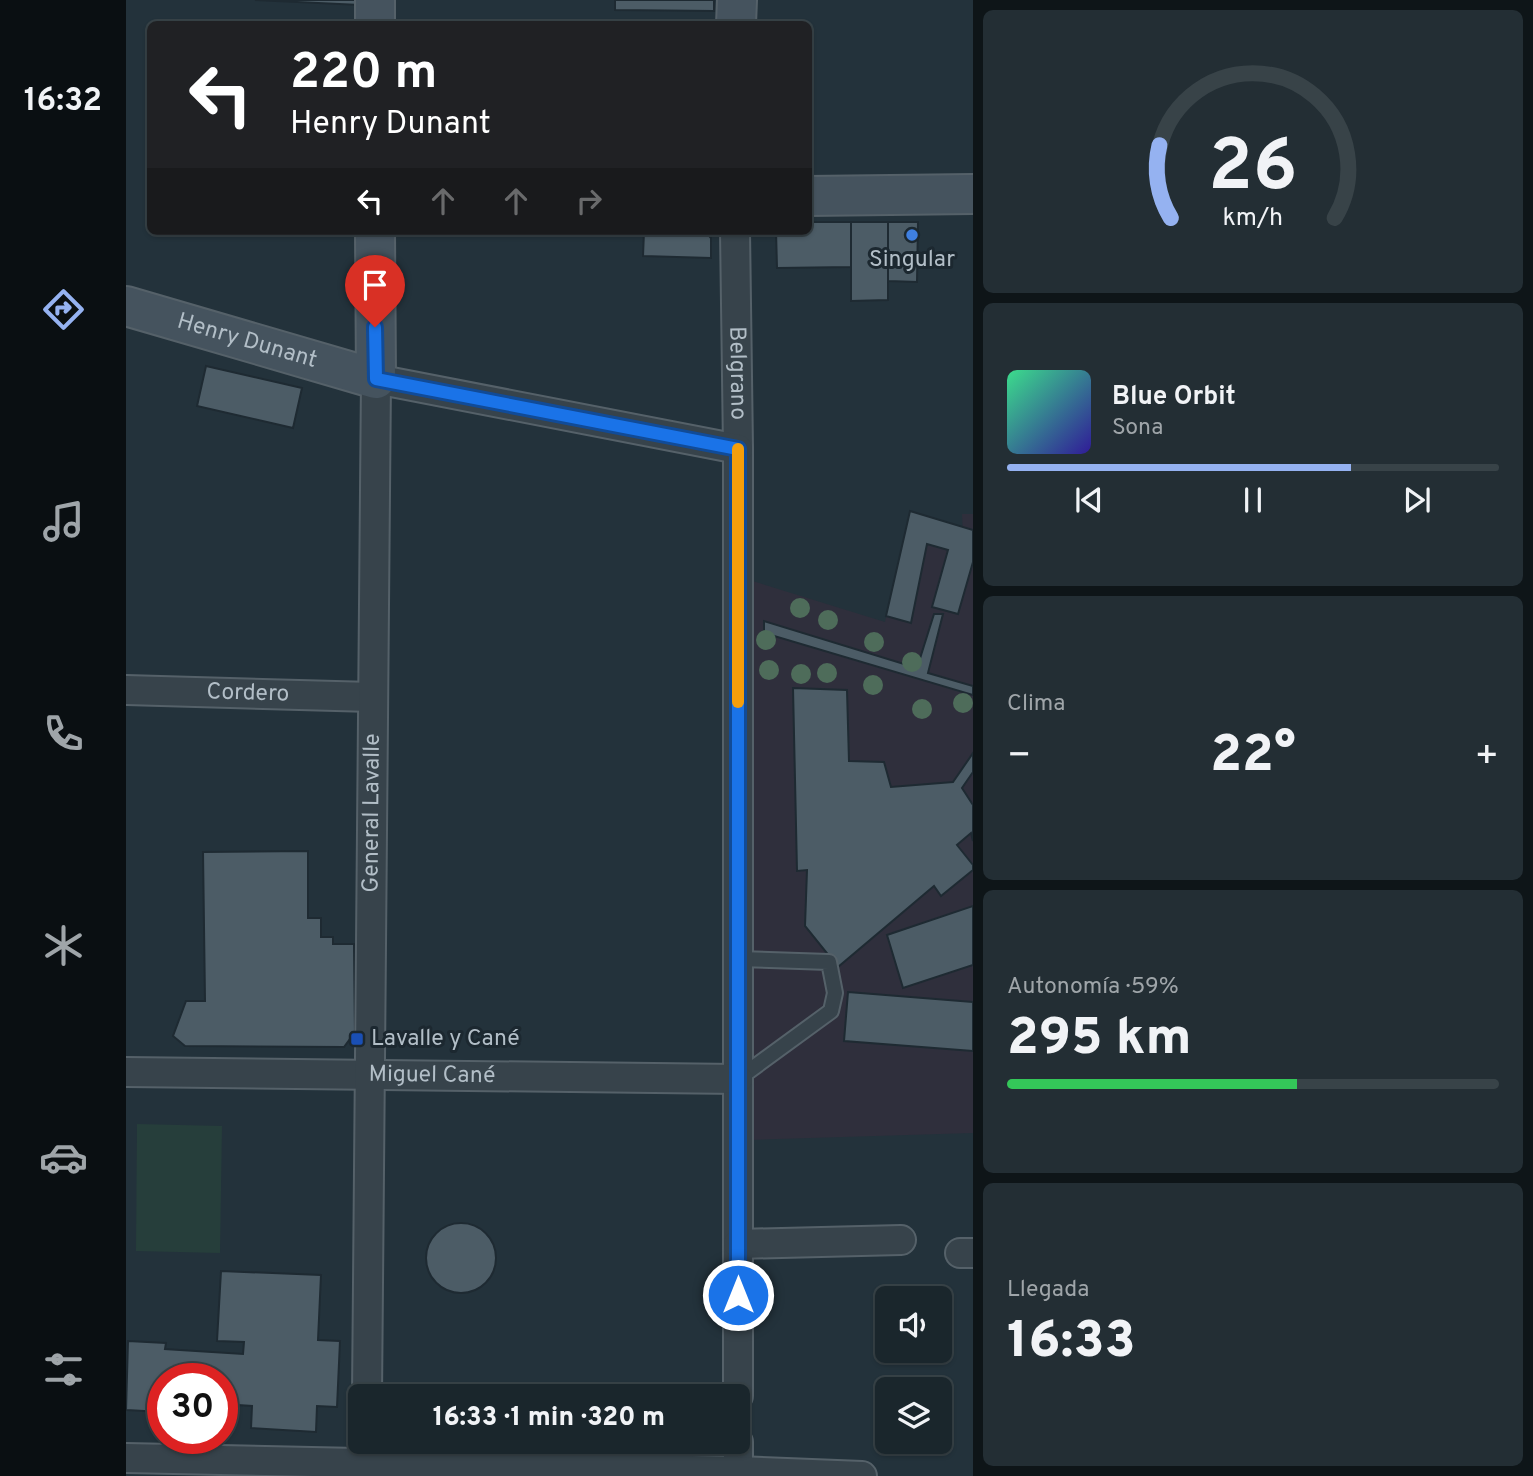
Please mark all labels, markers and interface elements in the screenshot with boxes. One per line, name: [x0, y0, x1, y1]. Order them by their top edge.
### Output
text: 220 m: [290, 44, 437, 106]
icon: left: [175, 49, 266, 140]
text: 16:32: [24, 82, 102, 122]
text: Henry Dunant: [290, 105, 491, 145]
text: 26: [1208, 124, 1298, 216]
icon: left: [351, 182, 389, 220]
icon: ahead: [424, 182, 462, 220]
icon: ahead: [497, 182, 535, 220]
icon: right: [570, 182, 608, 220]
text: km/h: [1223, 202, 1283, 234]
marker: Singular: [904, 227, 920, 243]
place label: Singular: [869, 246, 955, 275]
pin: [345, 255, 405, 327]
icon: arrive: [356, 266, 394, 304]
icon: directions: [39, 285, 88, 334]
street label: Henry Dunant: [174, 307, 320, 375]
street label: Belgrano: [722, 326, 752, 420]
text: Blue Orbit: [1112, 381, 1236, 414]
text: Sona: [1112, 414, 1163, 443]
icon: previous: [1070, 481, 1108, 519]
icon: pause: [1234, 481, 1272, 519]
icon: next: [1398, 481, 1436, 519]
icon: music: [39, 497, 88, 546]
street label: Cordero: [206, 678, 290, 709]
text: Clima: [1007, 690, 1065, 719]
icon: phone: [39, 709, 88, 758]
text: 22°: [1210, 724, 1296, 790]
street label: General Lavalle: [357, 733, 387, 893]
text: −: [1007, 733, 1032, 782]
text: +: [1474, 733, 1499, 782]
icon: climate: [39, 921, 88, 970]
text: Autonomía · 59%: [1007, 973, 1179, 1002]
text: 295 km: [1007, 1007, 1191, 1073]
place label: Lavalle y Cané: [371, 1025, 520, 1054]
marker: Lavalle y Cané: [349, 1031, 365, 1047]
street label: Miguel Cané: [368, 1060, 496, 1091]
icon: car: [39, 1133, 88, 1182]
position arrow: [701, 1258, 775, 1332]
text: Llegada: [1007, 1276, 1089, 1305]
map controls: [875, 1286, 952, 1454]
button: sound: [875, 1286, 952, 1363]
text: 16:33: [1007, 1310, 1136, 1376]
icon: filters: [39, 1345, 88, 1394]
speed limit sign: 30: [147, 1363, 238, 1454]
button: layers: [875, 1377, 952, 1454]
text: 16:33 · 1 min · 320 m: [433, 1402, 665, 1435]

